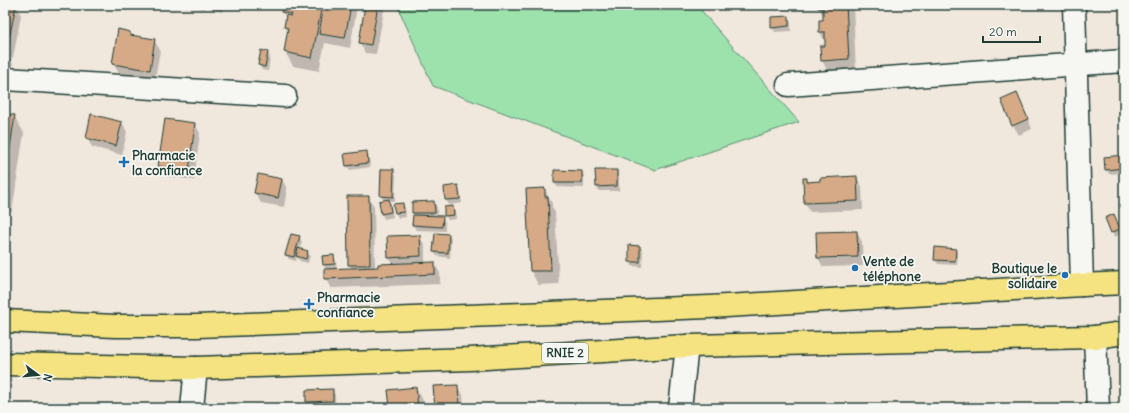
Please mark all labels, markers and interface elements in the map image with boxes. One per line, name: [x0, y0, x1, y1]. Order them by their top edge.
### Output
scale bar: [983, 18, 1040, 44]
text: 20 m: [989, 24, 1017, 39]
place label: Pharmacie la confiance: [132, 147, 202, 179]
marker: Pharmacie la confiance: [119, 157, 129, 167]
place label: Vente de téléphone: [863, 253, 921, 285]
place label: Boutique le solidaire: [992, 260, 1057, 292]
marker: Vente de téléphone: [850, 263, 860, 273]
marker: Boutique le solidaire: [1060, 270, 1070, 280]
place label: Pharmacie confiance: [317, 289, 380, 321]
marker: Pharmacie confiance: [304, 299, 314, 309]
road number: RNIE 2: [542, 343, 588, 363]
north arrow: [18, 355, 58, 395]
text: N: [40, 372, 55, 383]

